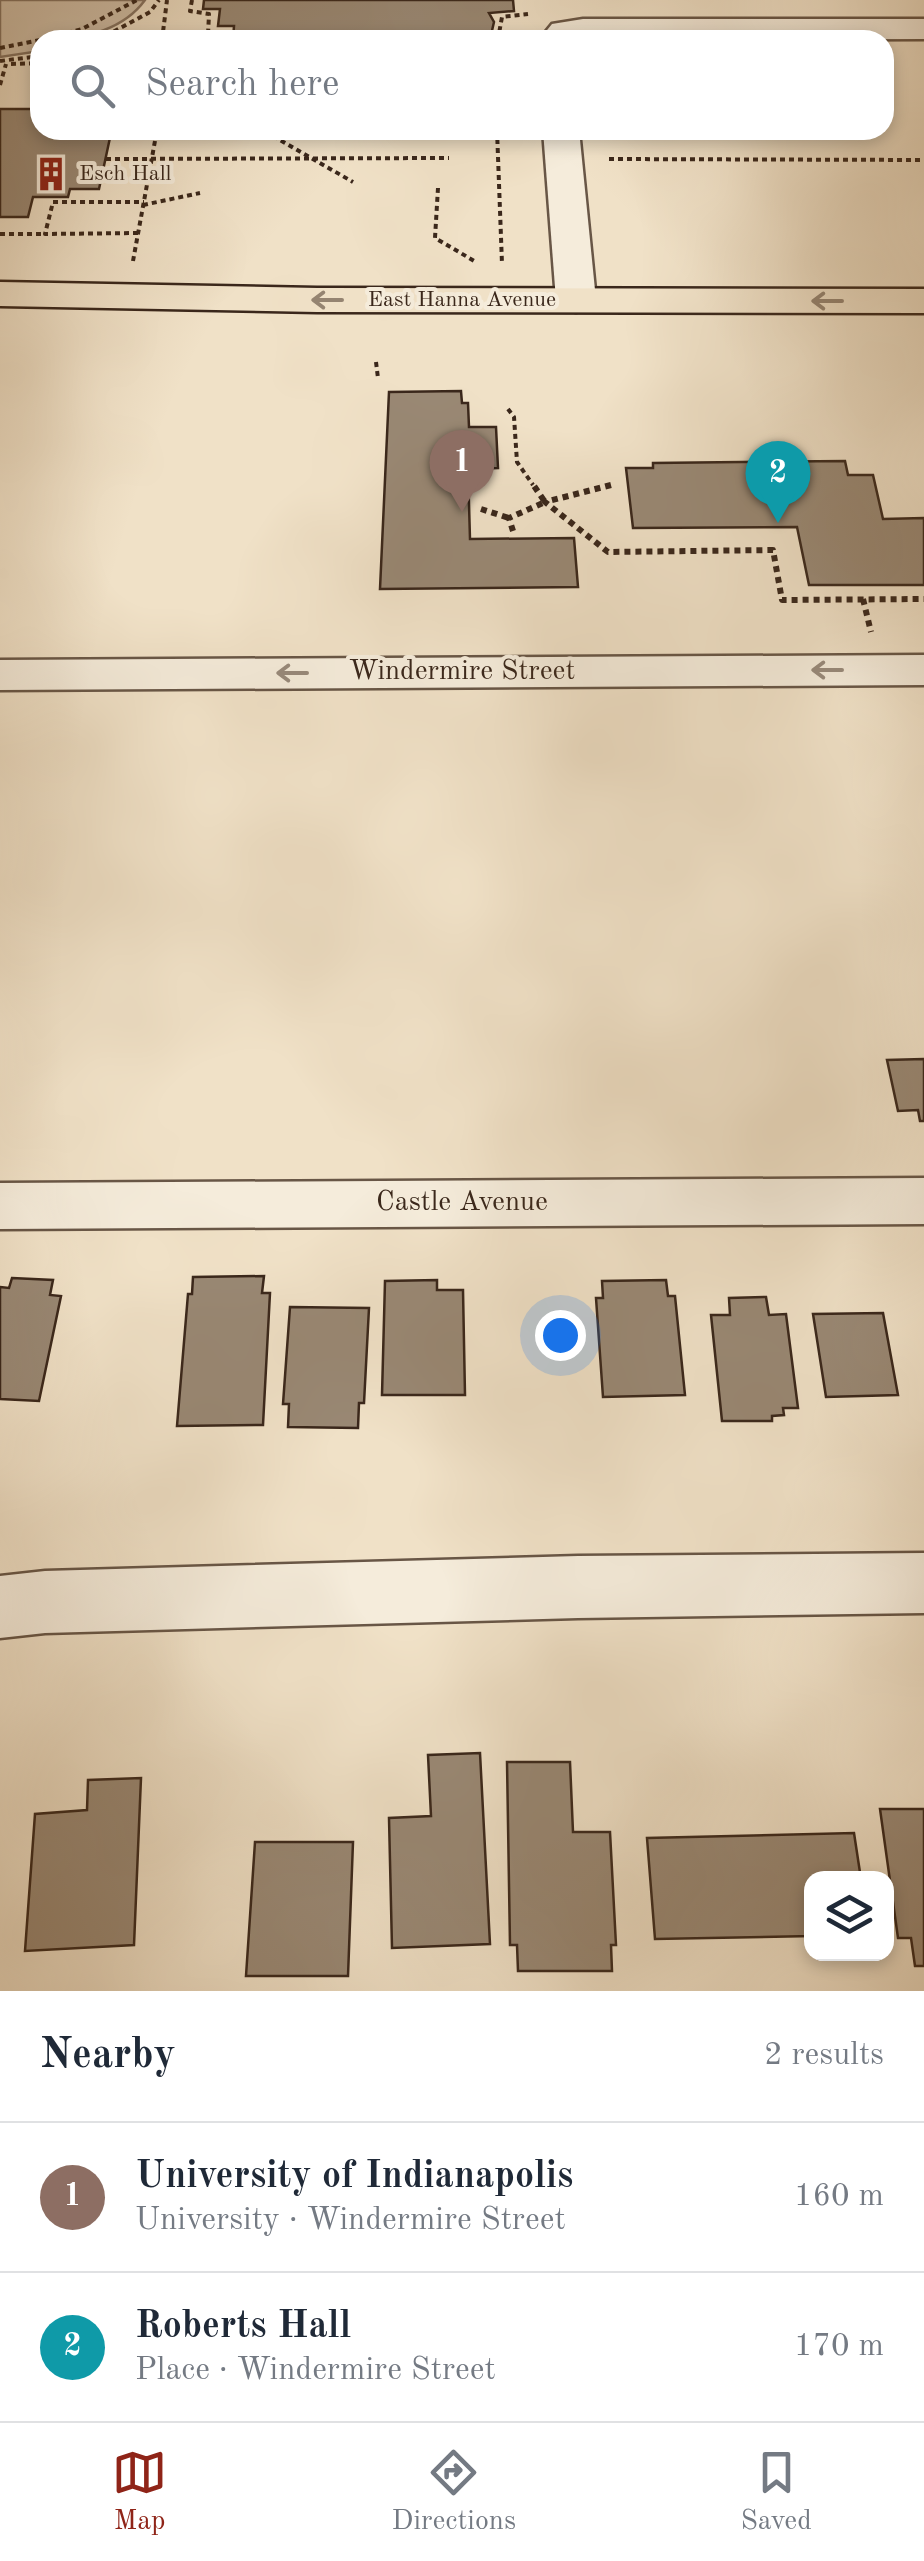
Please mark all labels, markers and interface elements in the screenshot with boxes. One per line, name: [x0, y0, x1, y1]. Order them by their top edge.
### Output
search box: [30, 30, 894, 140]
icon: search: [65, 58, 120, 113]
text: Search here: [145, 66, 340, 104]
building icon: Esch Hall: [32, 155, 70, 193]
place label: Esch Hall: [79, 163, 172, 185]
street label: East Hanna Avenue: [368, 289, 556, 311]
one-way arrow: [311, 290, 344, 310]
one-way arrow: [811, 291, 843, 310]
pin: 1: [430, 430, 494, 512]
pin: 2: [746, 440, 810, 523]
street label: Windermire Street: [349, 658, 575, 686]
one-way arrow: [811, 660, 844, 680]
one-way arrow: [276, 664, 308, 682]
street label: Castle Avenue: [376, 1189, 548, 1217]
your location: [535, 1310, 586, 1361]
map controls: [804, 1871, 894, 1961]
button: layers: [804, 1871, 894, 1961]
text: Nearby: [40, 2035, 176, 2077]
text: 2 results: [764, 2040, 884, 2072]
text: University of Indianapolis: [135, 2158, 573, 2196]
text: 1: [63, 2181, 82, 2213]
text: 160 m: [794, 2181, 884, 2213]
text: University · Windermire Street: [135, 2205, 566, 2237]
text: Roberts Hall: [135, 2308, 351, 2346]
text: 2: [63, 2331, 82, 2363]
text: 170 m: [794, 2331, 884, 2363]
text: Place · Windermire Street: [135, 2355, 496, 2387]
tab: Map: [112, 2445, 167, 2540]
tab: Directions: [392, 2445, 516, 2540]
tab: Saved: [740, 2445, 812, 2540]

